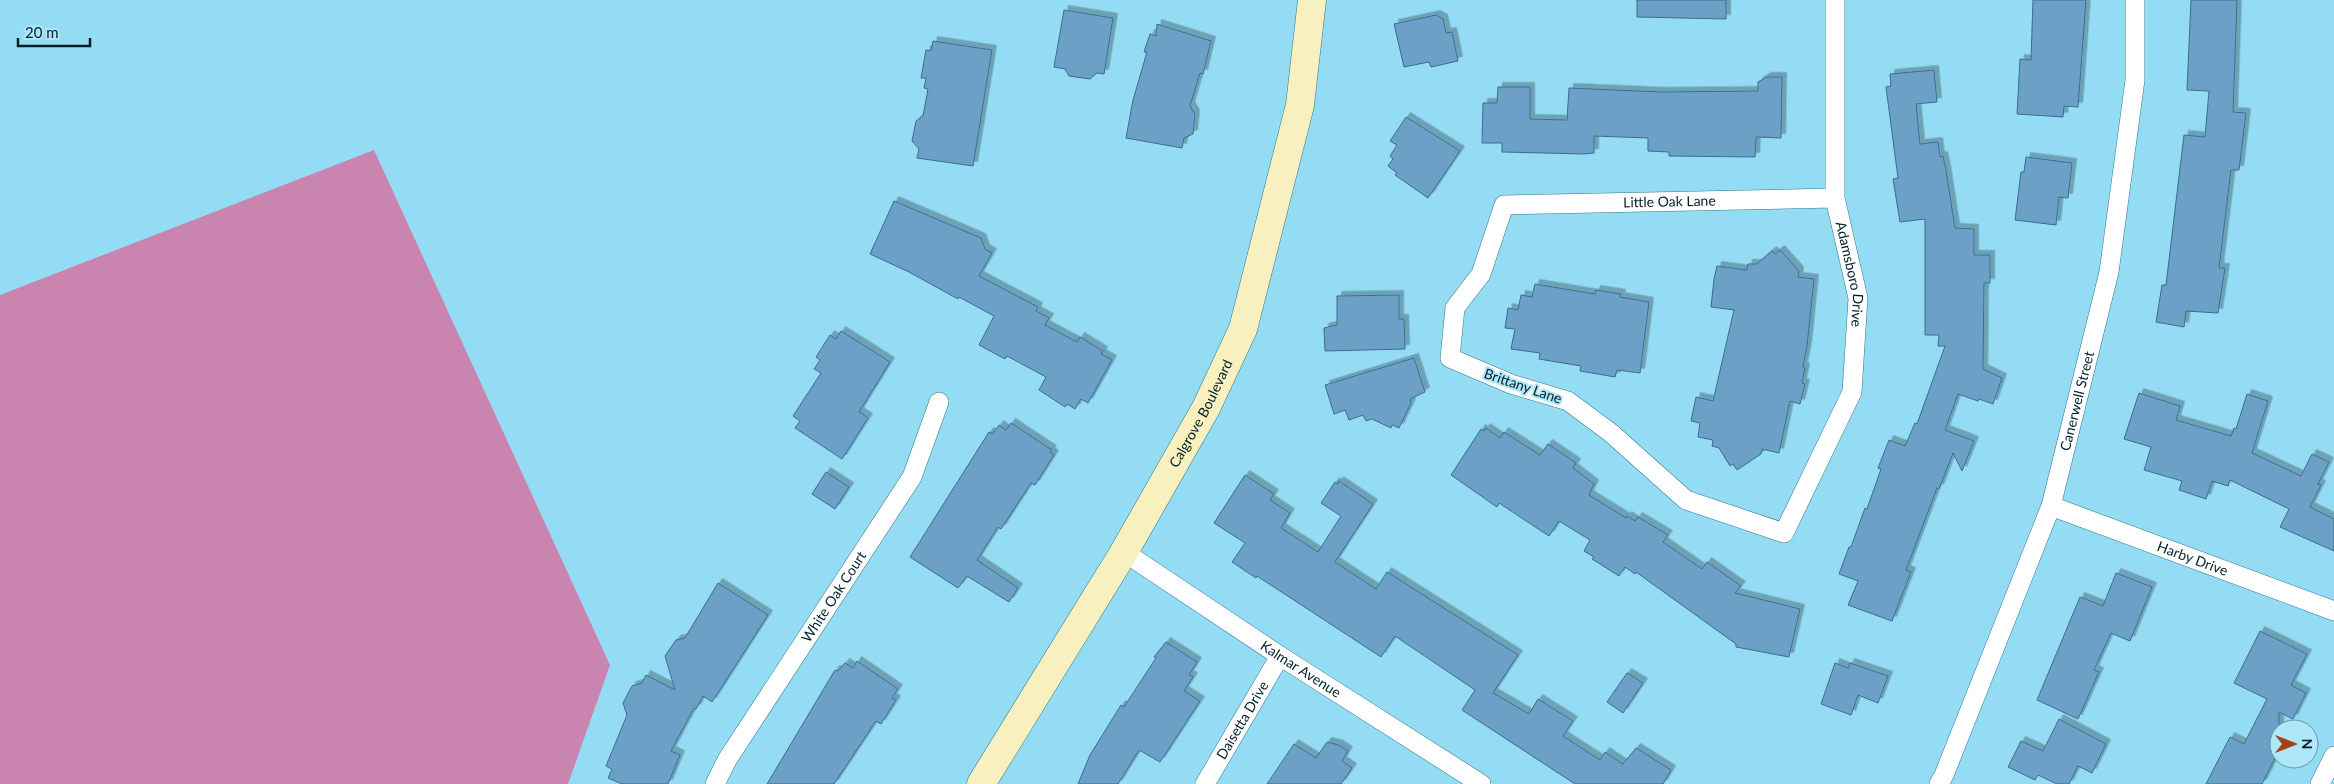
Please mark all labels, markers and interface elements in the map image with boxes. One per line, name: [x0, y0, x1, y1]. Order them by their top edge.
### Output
scale bar: [18, 15, 90, 47]
text: 20 m: [25, 23, 59, 41]
street label: Little Oak Lane: [1623, 192, 1716, 210]
street label: Adamsboro Drive: [1833, 220, 1867, 328]
street label: Canerwell Street: [2056, 349, 2097, 452]
street label: Calgrove Boulevard: [1165, 357, 1236, 470]
street label: Brittany Lane: [1482, 364, 1564, 407]
street label: Harby Drive: [2155, 537, 2230, 579]
street label: White Oak Court: [797, 548, 869, 645]
street label: Kalmar Avenue: [1258, 637, 1344, 701]
street label: Daisetta Drive: [1212, 678, 1271, 762]
north arrow: [2269, 719, 2319, 769]
text: N: [2299, 739, 2316, 749]

